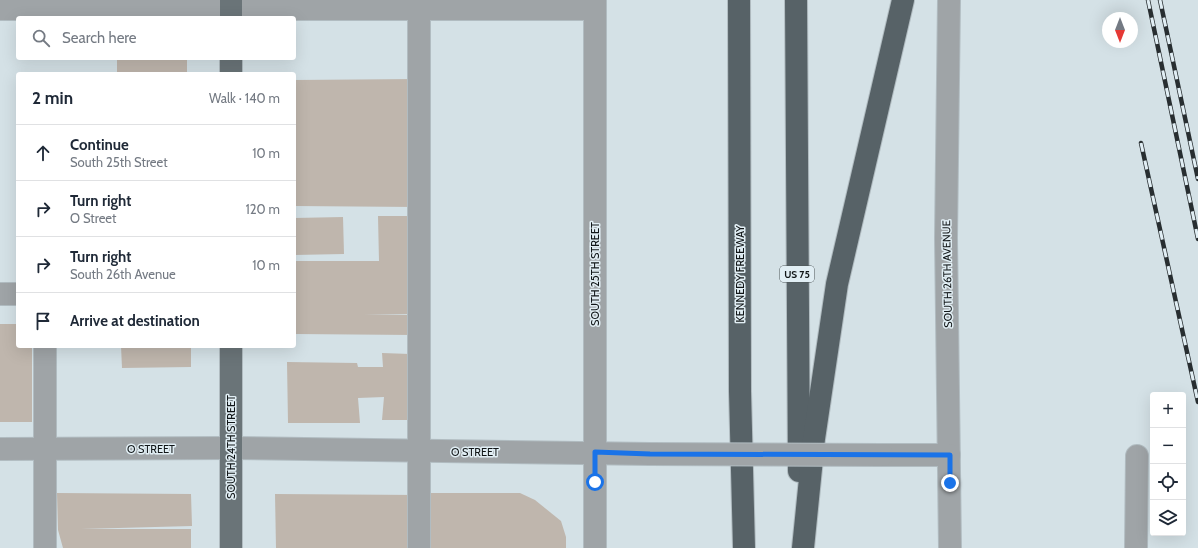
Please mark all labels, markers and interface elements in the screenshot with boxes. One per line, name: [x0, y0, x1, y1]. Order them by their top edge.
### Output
north arrow: [1102, 12, 1138, 48]
search box: [16, 16, 296, 60]
icon: search: [30, 27, 52, 49]
text: Search here: [62, 29, 137, 47]
text: 2 min: [32, 88, 73, 108]
text: Walk · 140 m: [209, 90, 280, 106]
text: Continue: [70, 136, 129, 154]
icon: ahead: [32, 142, 54, 164]
text: 10 m: [252, 145, 280, 161]
text: South 25th Street: [70, 154, 168, 170]
text: Turn right: [70, 192, 131, 210]
icon: right: [32, 198, 54, 220]
text: 120 m: [246, 201, 280, 217]
text: O Street: [70, 210, 116, 226]
street label: SOUTH 26TH AVENUE: [939, 220, 955, 328]
street label: SOUTH 25TH STREET: [588, 222, 602, 326]
street label: KENNEDY FREEWAY: [733, 225, 747, 323]
text: Turn right: [70, 248, 131, 266]
icon: right: [32, 254, 54, 276]
text: 10 m: [252, 257, 280, 273]
text: South 26th Avenue: [70, 266, 176, 282]
road number: US 75: [780, 266, 814, 282]
icon: arrive: [32, 310, 54, 332]
text: Arrive at destination: [70, 312, 200, 330]
map controls: [1150, 392, 1186, 536]
button: +: [1150, 392, 1186, 428]
street label: SOUTH 24TH STREET: [224, 395, 238, 499]
button: −: [1150, 428, 1186, 464]
street label: O STREET: [127, 442, 175, 456]
street label: O STREET: [451, 445, 499, 459]
button: locate: [1150, 464, 1186, 500]
route start: [586, 473, 604, 491]
route end: [941, 474, 959, 492]
button: layers: [1150, 500, 1186, 536]

